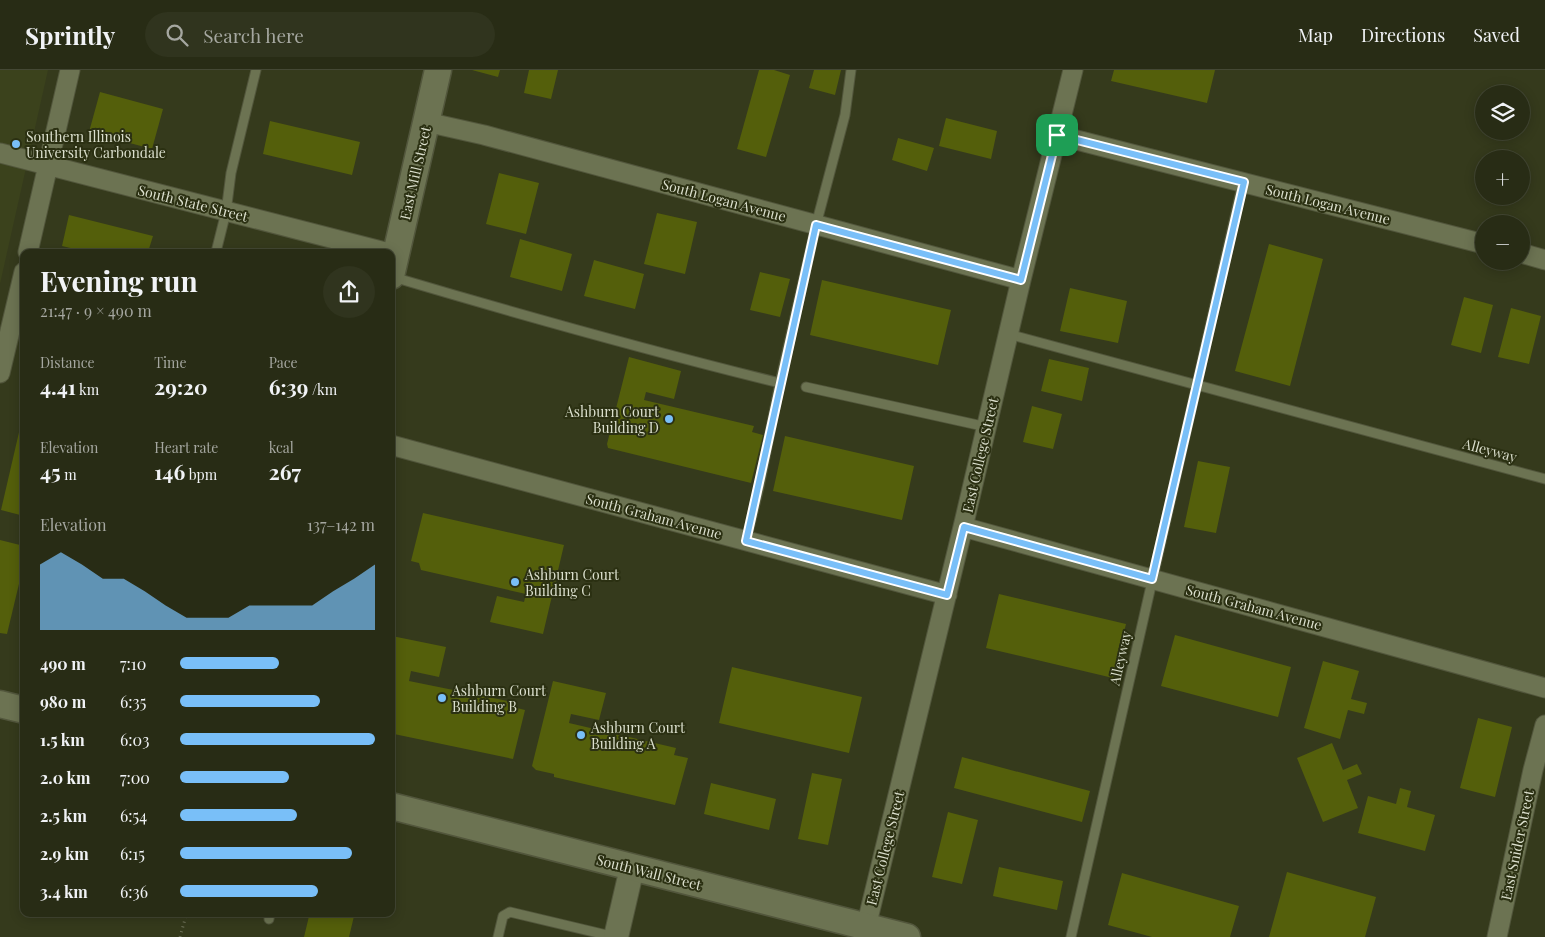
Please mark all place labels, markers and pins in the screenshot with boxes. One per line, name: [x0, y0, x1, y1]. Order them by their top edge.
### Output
pin: [1036, 114, 1078, 156]
place label: Southern Illinois University Carbondale: [26, 127, 166, 162]
marker: Southern Illinois University Carbondale: [10, 138, 22, 150]
place label: Ashburn Court Building D: [564, 402, 660, 437]
marker: Ashburn Court Building D: [663, 413, 675, 425]
place label: Ashburn Court Building C: [524, 565, 620, 600]
marker: Ashburn Court Building C: [509, 576, 521, 588]
place label: Ashburn Court Building B: [451, 681, 547, 716]
marker: Ashburn Court Building B: [436, 692, 448, 704]
place label: Ashburn Court Building A: [590, 718, 686, 753]
marker: Ashburn Court Building A: [575, 729, 587, 741]

